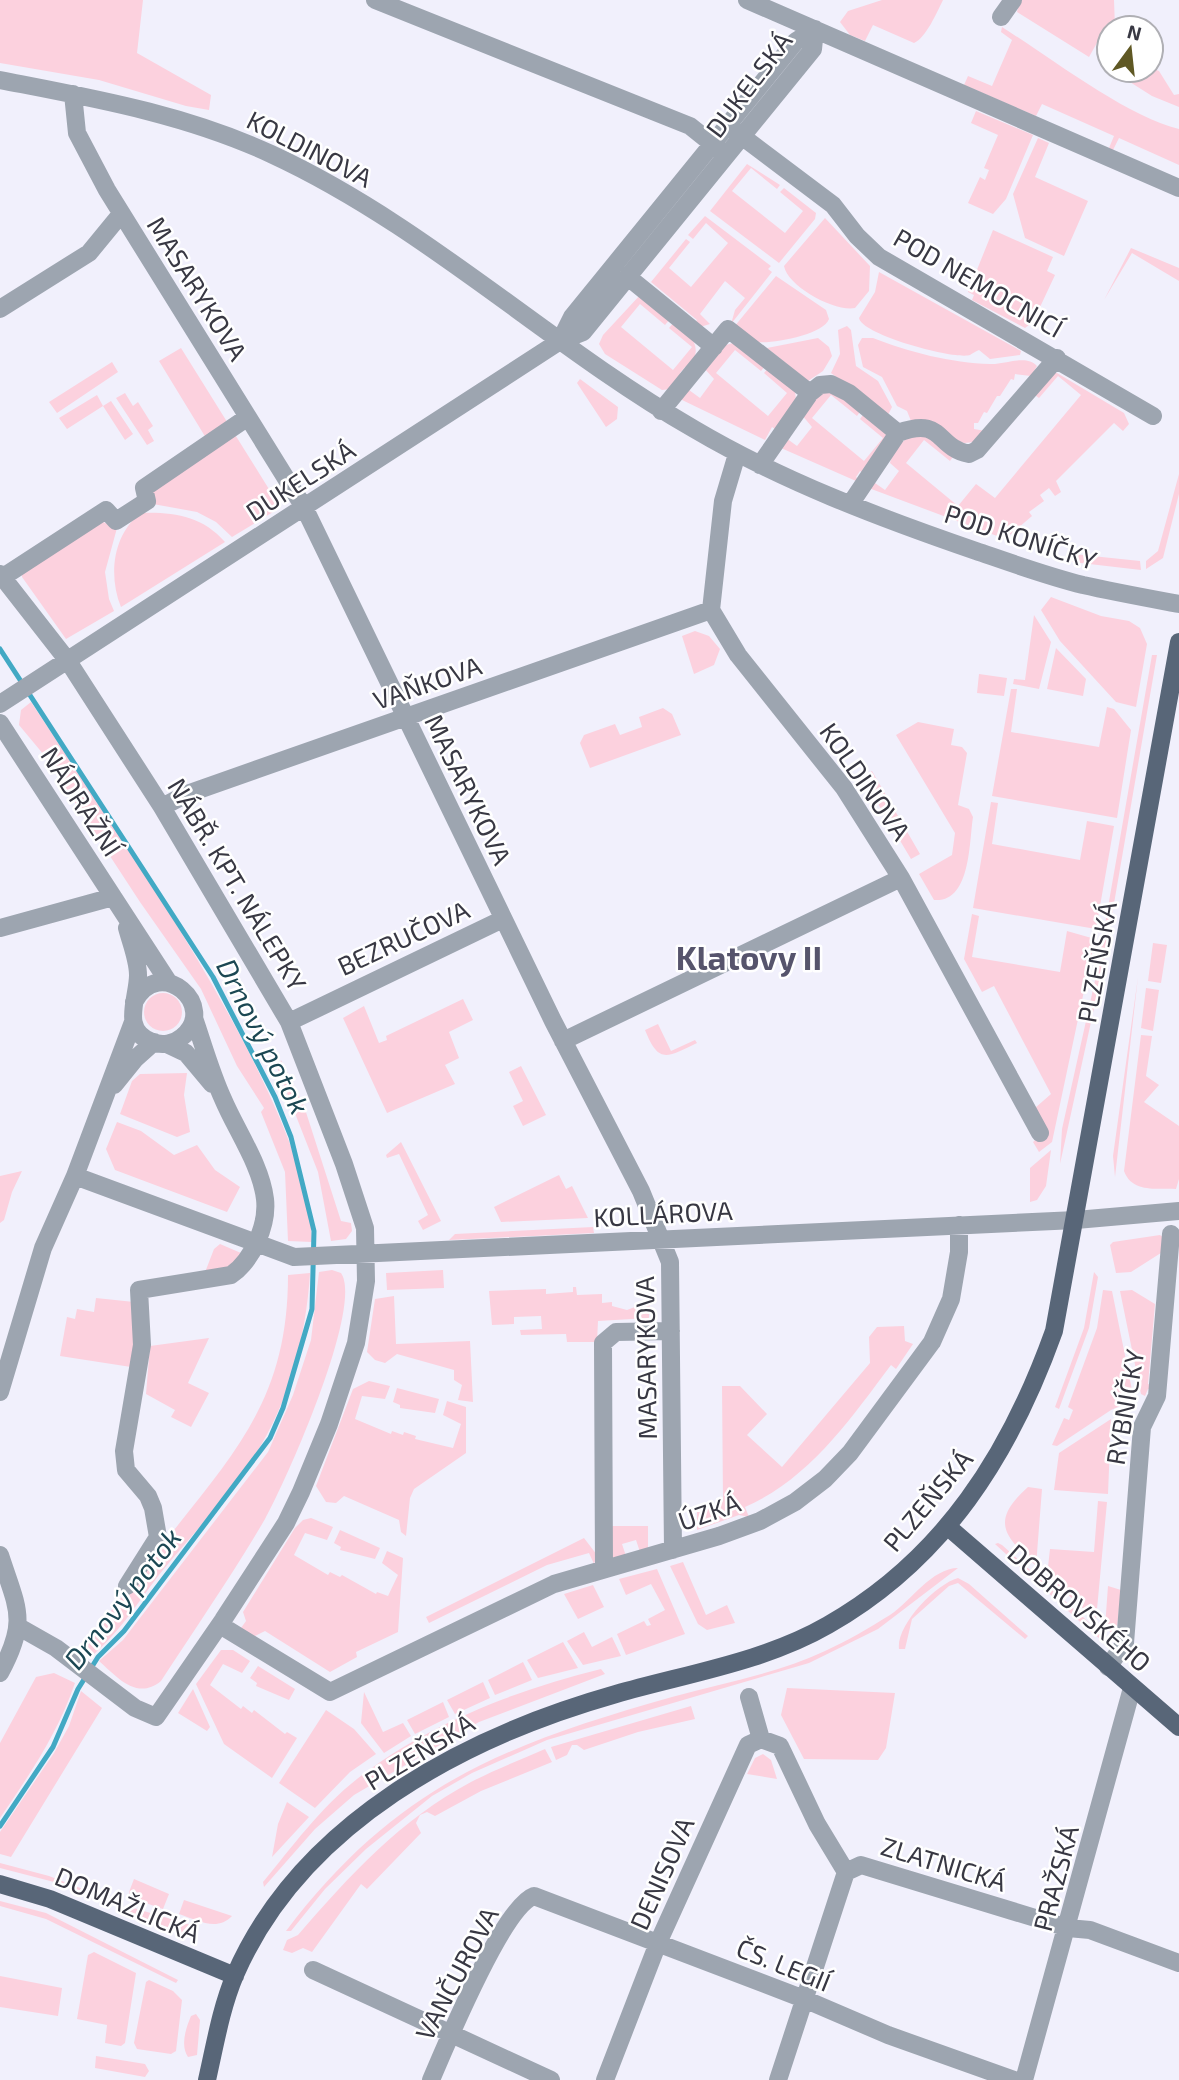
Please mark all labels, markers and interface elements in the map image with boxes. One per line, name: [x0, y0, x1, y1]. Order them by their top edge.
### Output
north arrow: [1095, 14, 1165, 84]
text: N: [1125, 19, 1144, 45]
street label: DUKELSKÁ: [698, 25, 798, 143]
street label: KOLDINOVA: [242, 103, 378, 193]
street label: MASARYKOVA: [142, 210, 254, 366]
street label: POD NEMOCNICÍ: [889, 221, 1070, 344]
street label: DUKELSKÁ: [240, 433, 360, 527]
street label: POD KONÍČKY: [941, 497, 1101, 575]
street label: VAŇKOVA: [369, 649, 485, 715]
street label: MASARYKOVA: [419, 709, 519, 869]
street label: KOLDINOVA: [814, 716, 918, 846]
street label: NÁDRAŽNÍ: [35, 741, 129, 862]
street label: NÁBŘ. KPT. NÁLEPKY: [162, 772, 314, 996]
street label: BEZRUČOVA: [332, 893, 474, 981]
street label: PLZEŇSKÁ: [1070, 899, 1122, 1025]
district label: Klatovy II: [676, 937, 822, 977]
water label: Drnový potok: [210, 952, 318, 1120]
street label: KOLLÁROVA: [593, 1194, 733, 1232]
street label: MASARYKOVA: [628, 1276, 662, 1440]
street label: RYBNÍČKY: [1099, 1347, 1149, 1467]
street label: PLZEŇSKÁ: [876, 1443, 978, 1557]
street label: ÚZKÁ: [674, 1486, 744, 1536]
water label: Drnový potok: [56, 1520, 188, 1676]
street label: DOBROVSKÉHO: [1002, 1537, 1158, 1677]
street label: PLZEŇSKÁ: [359, 1706, 479, 1796]
street label: DENISOVA: [622, 1812, 700, 1934]
street label: PRAŽSKÁ: [1026, 1822, 1084, 1934]
street label: ZLATNICKÁ: [878, 1829, 1010, 1897]
street label: DOMAŽLICKÁ: [51, 1859, 205, 1949]
street label: VANČUROVA: [408, 1901, 504, 2045]
street label: ČS. LEGIÍ: [732, 1931, 837, 1997]

